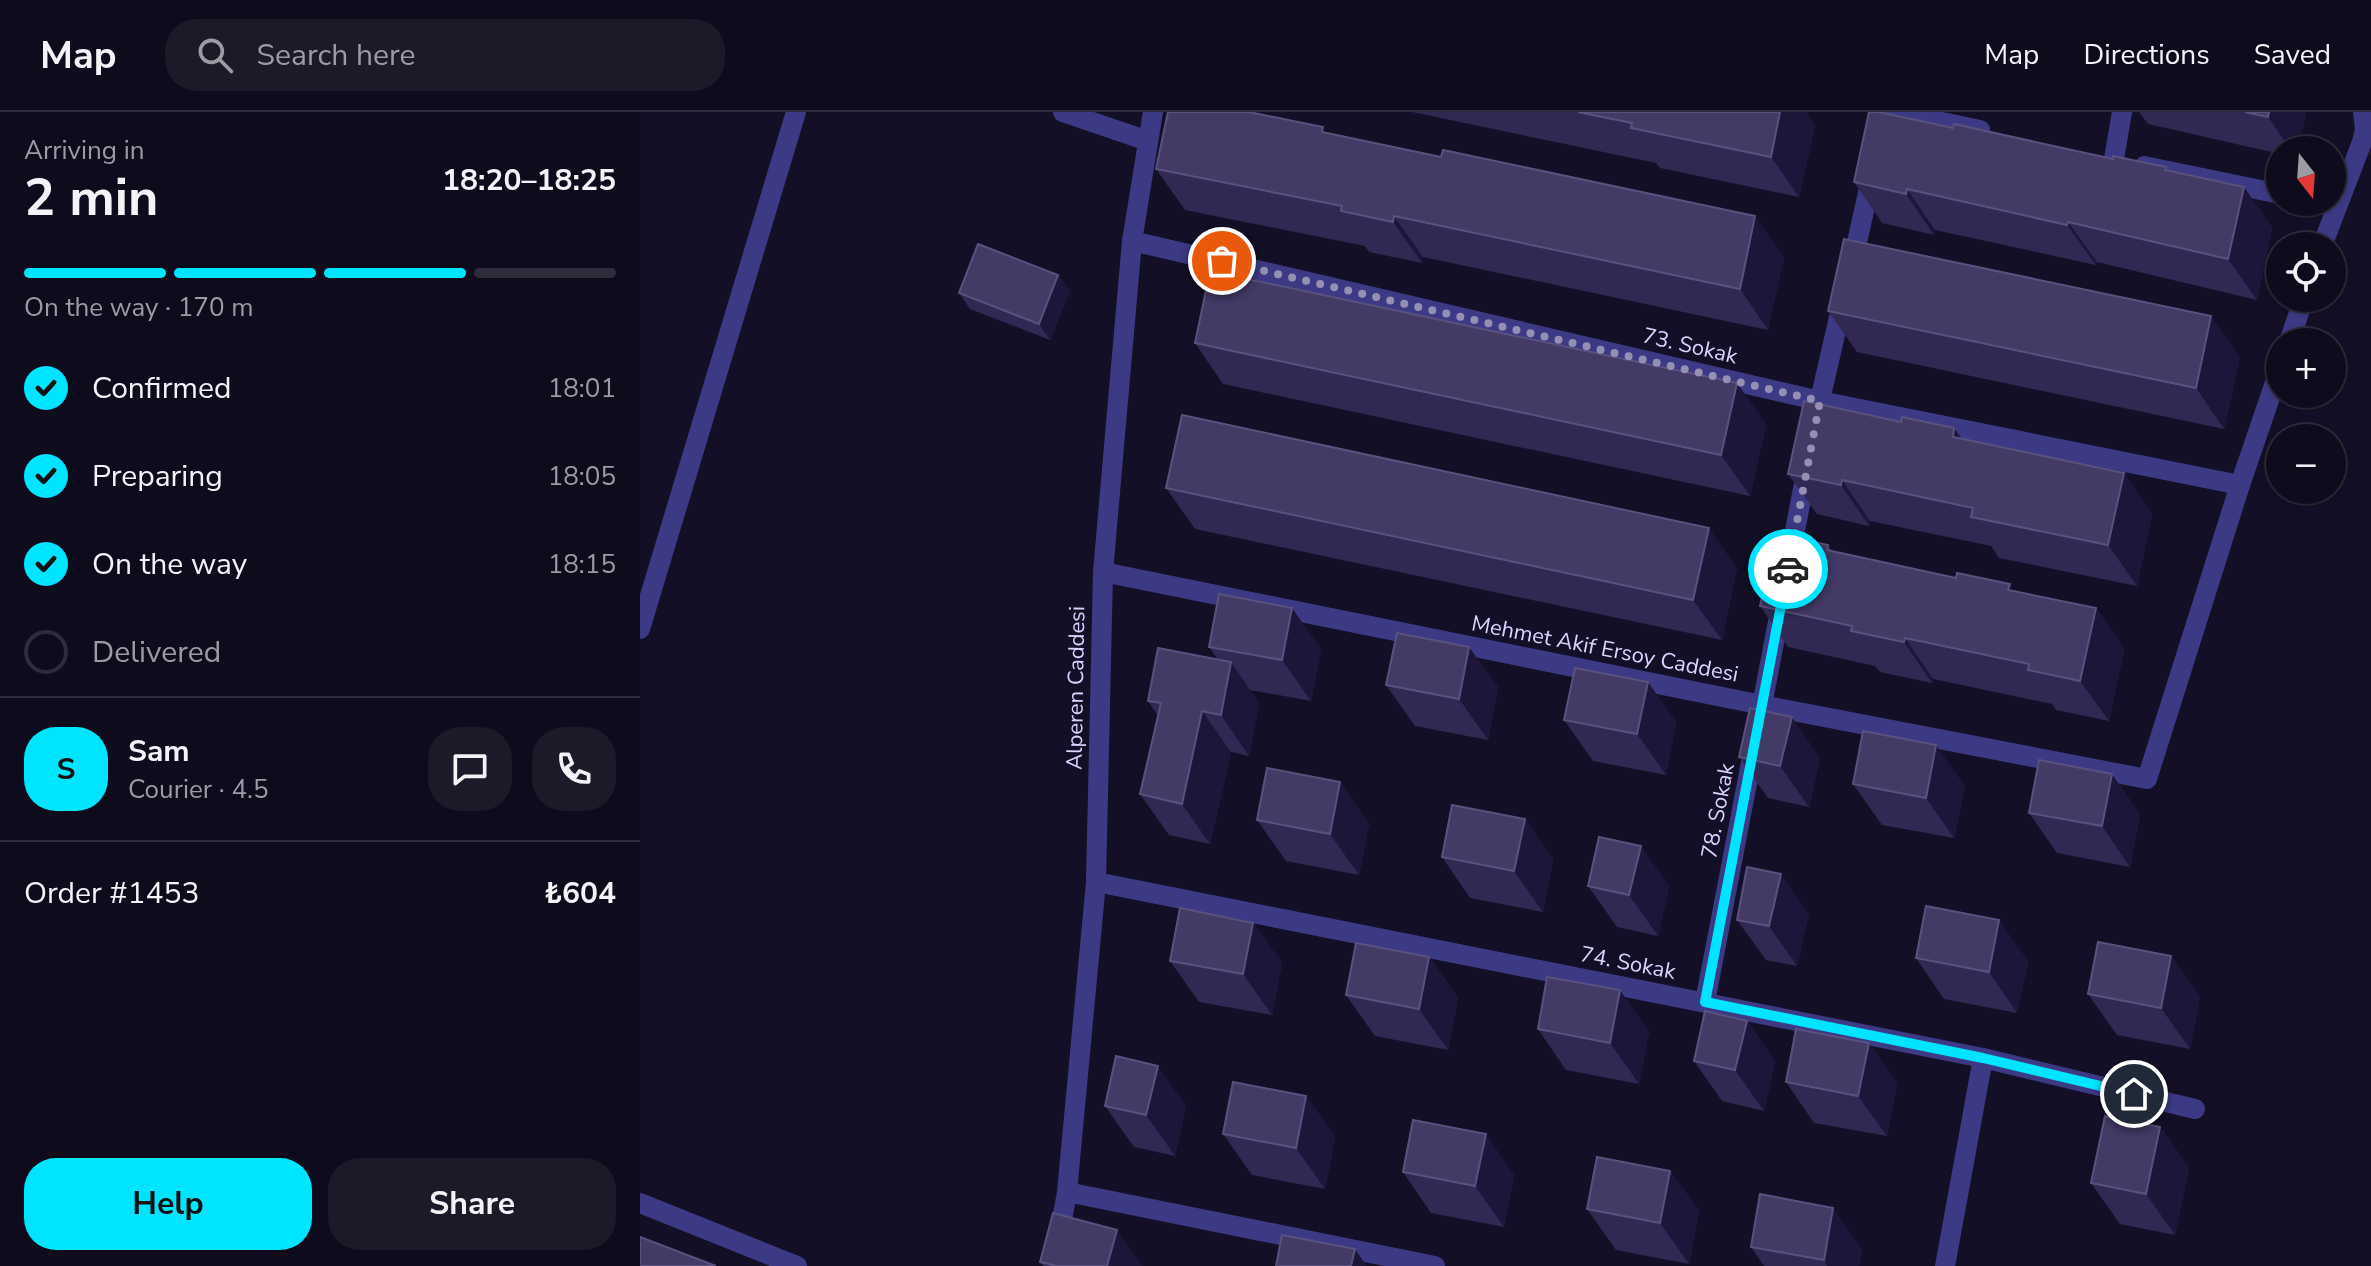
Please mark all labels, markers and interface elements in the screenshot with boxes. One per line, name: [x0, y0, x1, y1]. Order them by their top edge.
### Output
search box: [165, 19, 725, 91]
text: Map: [40, 30, 117, 81]
icon: search: [193, 33, 237, 77]
text: Search here: [257, 35, 416, 76]
text: Map: [1984, 36, 2039, 74]
text: Directions: [2083, 36, 2210, 74]
text: Saved: [2254, 36, 2331, 74]
text: Arriving in: [24, 133, 145, 168]
north arrow: [2266, 136, 2346, 216]
map controls: [2266, 136, 2346, 504]
text: 18:20–18:25: [442, 160, 616, 201]
text: 2 min: [24, 162, 159, 233]
pin: [1188, 227, 1256, 295]
button: locate: [2266, 232, 2346, 312]
icon: bag: [1200, 239, 1244, 283]
text: On the way · 170 m: [24, 290, 253, 325]
street label: 73. Sokak: [1640, 321, 1741, 372]
button: +: [2266, 328, 2346, 408]
icon: check: [24, 366, 68, 410]
text: Confirmed: [92, 368, 232, 409]
text: 18:01: [548, 371, 616, 406]
button: −: [2266, 424, 2346, 504]
icon: check: [24, 454, 68, 498]
text: Preparing: [92, 456, 223, 497]
text: 18:05: [548, 459, 616, 494]
courier: [1748, 529, 1828, 609]
icon: check: [24, 542, 68, 586]
text: On the way: [92, 544, 247, 585]
text: 18:15: [548, 547, 616, 582]
icon: car: [1766, 547, 1810, 591]
street label: Alperen Caddesi: [1060, 606, 1092, 770]
street label: Mehmet Akif Ersoy Caddesi: [1469, 608, 1741, 690]
text: Delivered: [92, 632, 221, 673]
button: chat: [428, 727, 512, 811]
button: phone: [532, 727, 616, 811]
text: Sam: [128, 731, 190, 772]
text: S: [57, 749, 75, 790]
street label: 78. Sokak: [1694, 760, 1742, 861]
text: Courier · 4.5: [128, 772, 269, 807]
text: Order #1453: [24, 873, 199, 914]
text: ₺604: [544, 873, 616, 914]
street label: 74. Sokak: [1578, 939, 1679, 987]
pin: [2100, 1060, 2168, 1128]
icon: home: [2112, 1072, 2156, 1116]
button: Help: [24, 1158, 312, 1250]
button: Share: [328, 1158, 616, 1250]

